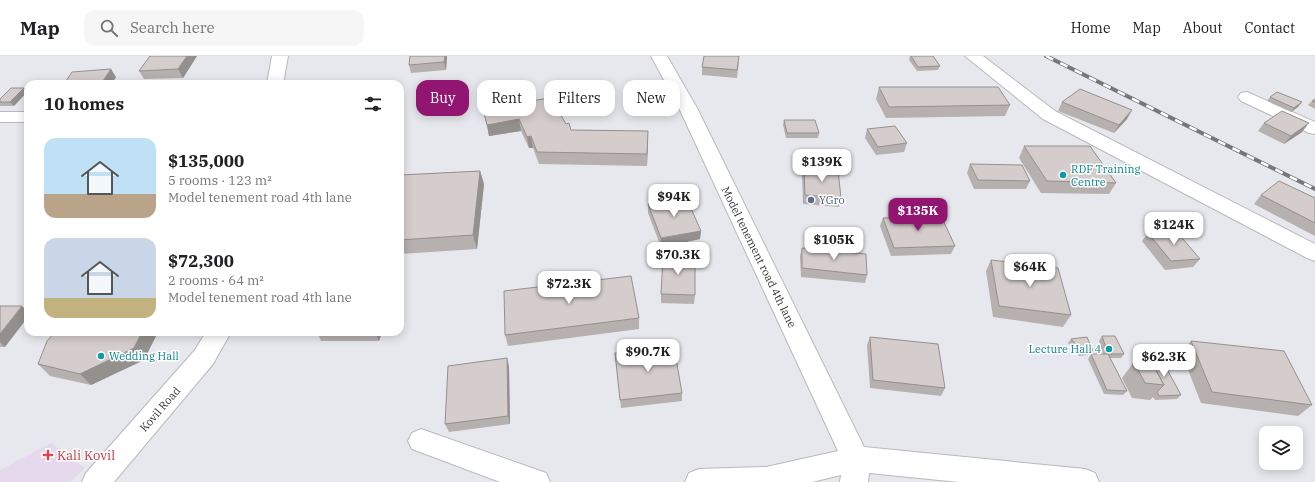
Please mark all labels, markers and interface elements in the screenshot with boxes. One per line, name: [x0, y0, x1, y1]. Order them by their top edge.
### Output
search box: [84, 10, 364, 46]
text: Map: [20, 16, 60, 40]
icon: search: [98, 17, 120, 39]
text: Search here: [130, 18, 214, 37]
text: Home: [1071, 19, 1110, 37]
text: Map: [1132, 19, 1161, 37]
text: About: [1183, 19, 1222, 37]
text: Contact: [1244, 19, 1295, 37]
chip: Buy: [416, 80, 469, 116]
chip: Rent: [477, 80, 536, 116]
chip: Filters: [544, 80, 615, 116]
chip: New: [623, 80, 680, 116]
text: 10 homes: [44, 93, 124, 115]
icon: filters: [362, 93, 384, 115]
pin: $139K: [794, 149, 850, 183]
text: $135,000: [168, 150, 244, 172]
text: $139K: [801, 153, 843, 170]
icon: home: [76, 154, 124, 202]
place label: RDF Training Centre: [1071, 162, 1140, 189]
marker: RDF Training Centre: [1058, 170, 1068, 180]
text: 5 rooms · 123 m²: [168, 172, 272, 189]
pin: $94K: [650, 184, 698, 218]
street label: Model tenement road 4th lane: [719, 184, 799, 330]
text: $94K: [657, 188, 691, 205]
text: Model tenement road 4th lane: [168, 189, 352, 206]
place label: YGro: [819, 193, 845, 207]
marker: YGro: [806, 195, 816, 205]
pin: $135K: [890, 198, 946, 232]
text: $135K: [897, 202, 939, 219]
pin: $124K: [1146, 212, 1202, 246]
text: $124K: [1153, 216, 1195, 233]
pin: $105K: [806, 227, 862, 261]
text: $105K: [813, 231, 855, 248]
pin: $70.3K: [645, 242, 711, 276]
text: $70.3K: [656, 246, 700, 263]
text: $72,300: [168, 250, 234, 272]
icon: home: [76, 254, 124, 302]
pin: $64K: [1006, 254, 1054, 288]
text: $64K: [1013, 258, 1047, 275]
pin: $72.3K: [536, 271, 602, 305]
text: 2 rooms · 64 m²: [168, 272, 264, 289]
text: $72.3K: [547, 275, 591, 292]
text: Model tenement road 4th lane: [168, 289, 352, 306]
pin: $90.7K: [615, 339, 681, 373]
place label: Lecture Hall 4: [1028, 342, 1101, 356]
text: $90.7K: [626, 343, 670, 360]
marker: Lecture Hall 4: [1104, 344, 1114, 354]
pin: $62.3K: [1131, 344, 1197, 378]
text: $62.3K: [1142, 348, 1186, 365]
place label: Wedding Hall: [109, 349, 179, 363]
marker: Wedding Hall: [96, 351, 106, 361]
street label: Kovil Road: [137, 383, 184, 434]
map controls: [1259, 426, 1303, 470]
button: layers: [1259, 426, 1303, 470]
place label: Kali Kovil: [57, 447, 115, 464]
marker: Kali Kovil: [42, 449, 54, 461]

